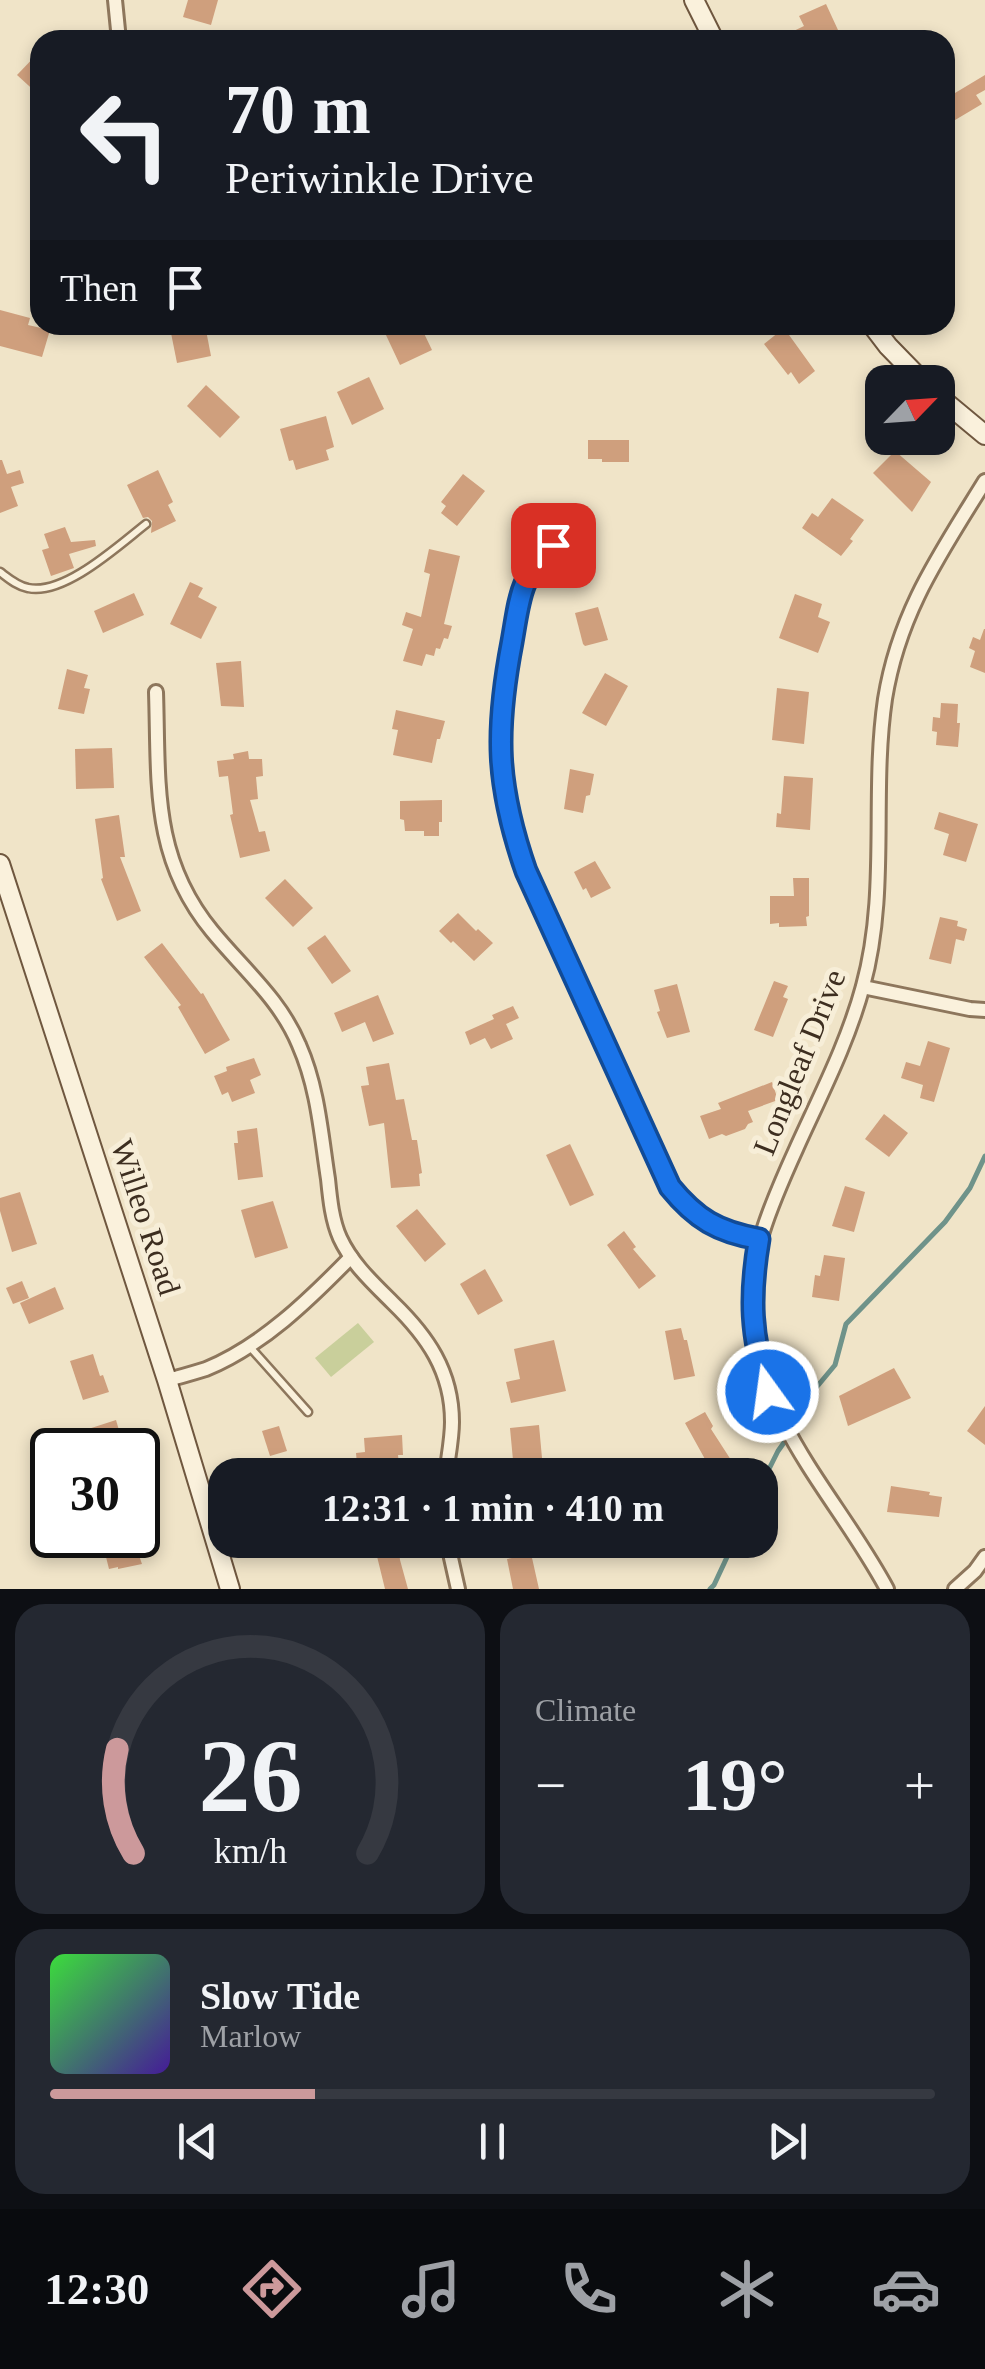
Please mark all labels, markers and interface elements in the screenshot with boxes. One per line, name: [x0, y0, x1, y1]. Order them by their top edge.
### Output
icon: left: [60, 70, 190, 200]
text: 70 m: [225, 71, 371, 148]
text: Periwinkle Drive: [225, 153, 534, 203]
icon: arrive: [158, 260, 213, 315]
text: Then: [60, 267, 138, 309]
north arrow: [865, 365, 955, 455]
map controls: [865, 365, 955, 455]
pin: [511, 503, 596, 588]
icon: arrive: [526, 518, 581, 573]
street label: Longleaf Drive: [746, 964, 852, 1160]
street label: Willeo Road: [104, 1135, 188, 1299]
position arrow: [716, 1340, 820, 1444]
speed limit sign: 30: [30, 1428, 160, 1558]
text: 12:31 · 1 min · 410 m: [322, 1487, 664, 1529]
text: Climate: [535, 1692, 636, 1728]
text: 26: [198, 1718, 302, 1833]
text: 19°: [683, 1743, 788, 1826]
text: −: [535, 1755, 566, 1816]
text: +: [904, 1755, 935, 1816]
text: km/h: [213, 1831, 287, 1871]
text: Slow Tide: [200, 1975, 360, 2017]
text: Marlow: [200, 2018, 301, 2054]
icon: previous: [170, 2114, 225, 2169]
icon: pause: [465, 2114, 520, 2169]
icon: next: [760, 2114, 815, 2169]
icon: directions: [237, 2254, 307, 2324]
icon: music: [396, 2254, 466, 2324]
icon: phone: [554, 2254, 624, 2324]
icon: climate: [712, 2254, 782, 2324]
icon: car: [871, 2254, 941, 2324]
text: 12:30: [44, 2264, 149, 2314]

